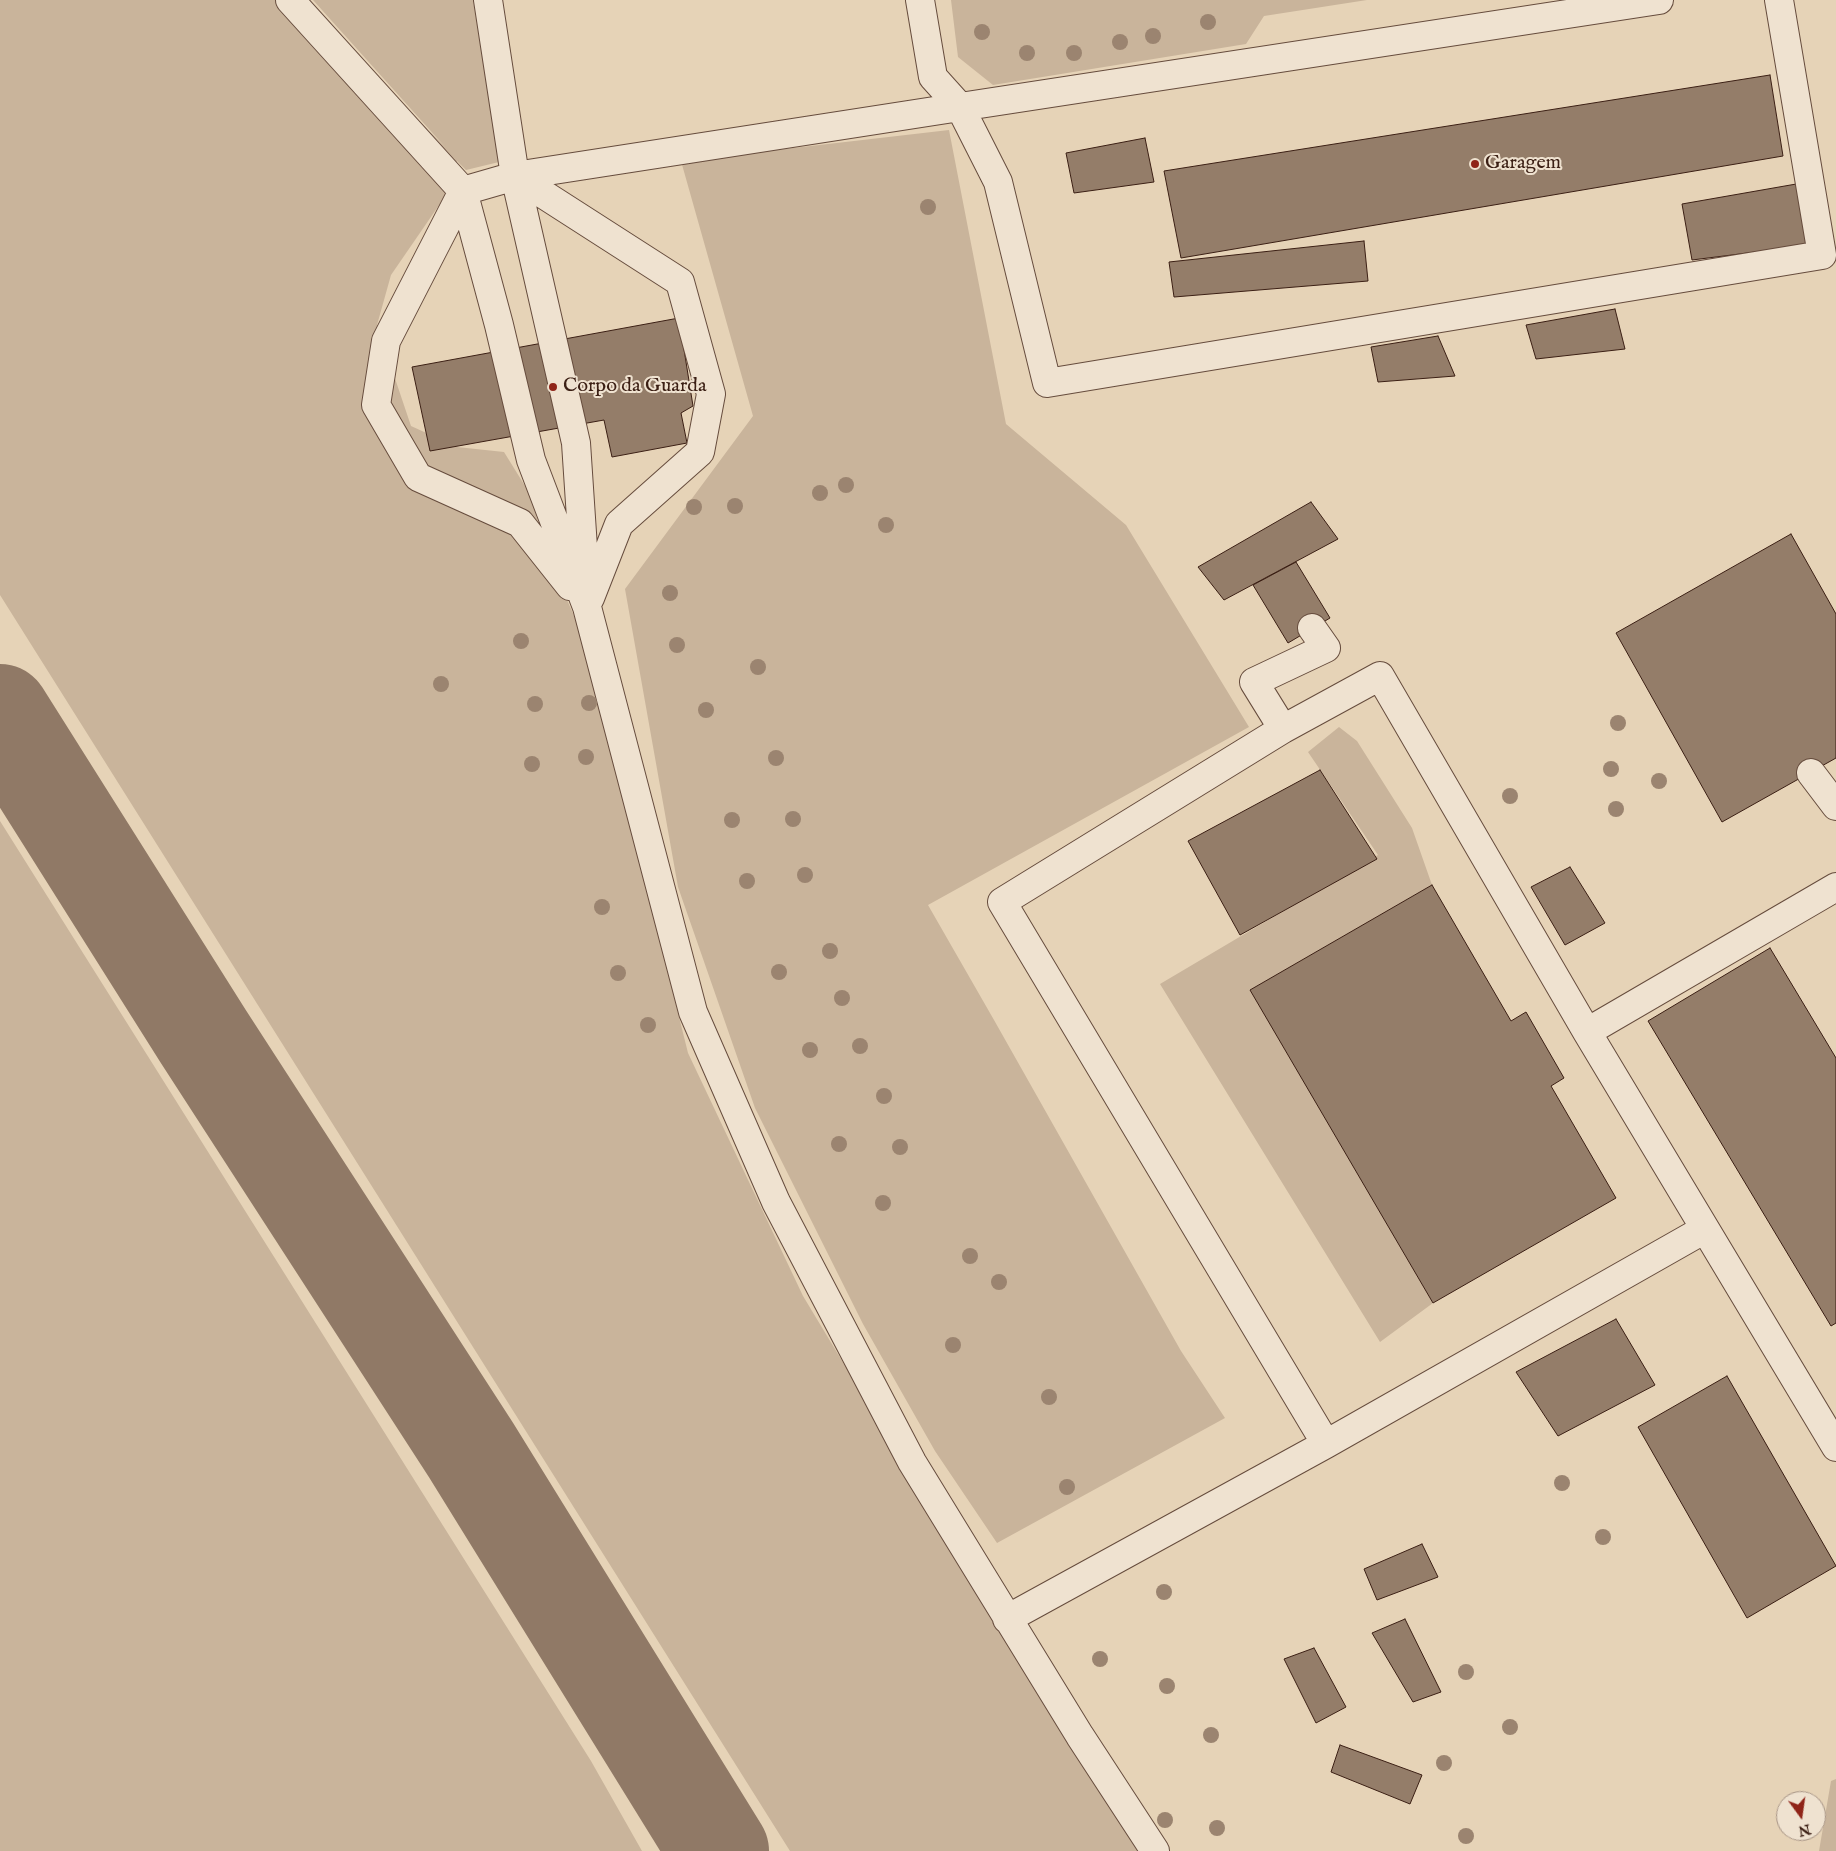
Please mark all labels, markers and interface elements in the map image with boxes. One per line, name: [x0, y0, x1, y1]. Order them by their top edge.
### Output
place label: Garagem: [1485, 152, 1561, 176]
marker: Garagem: [1469, 158, 1481, 170]
place label: Corpo da Guarda: [563, 375, 707, 399]
marker: Corpo da Guarda: [547, 381, 559, 393]
north arrow: [1776, 1791, 1826, 1841]
text: N: [1796, 1819, 1812, 1840]

